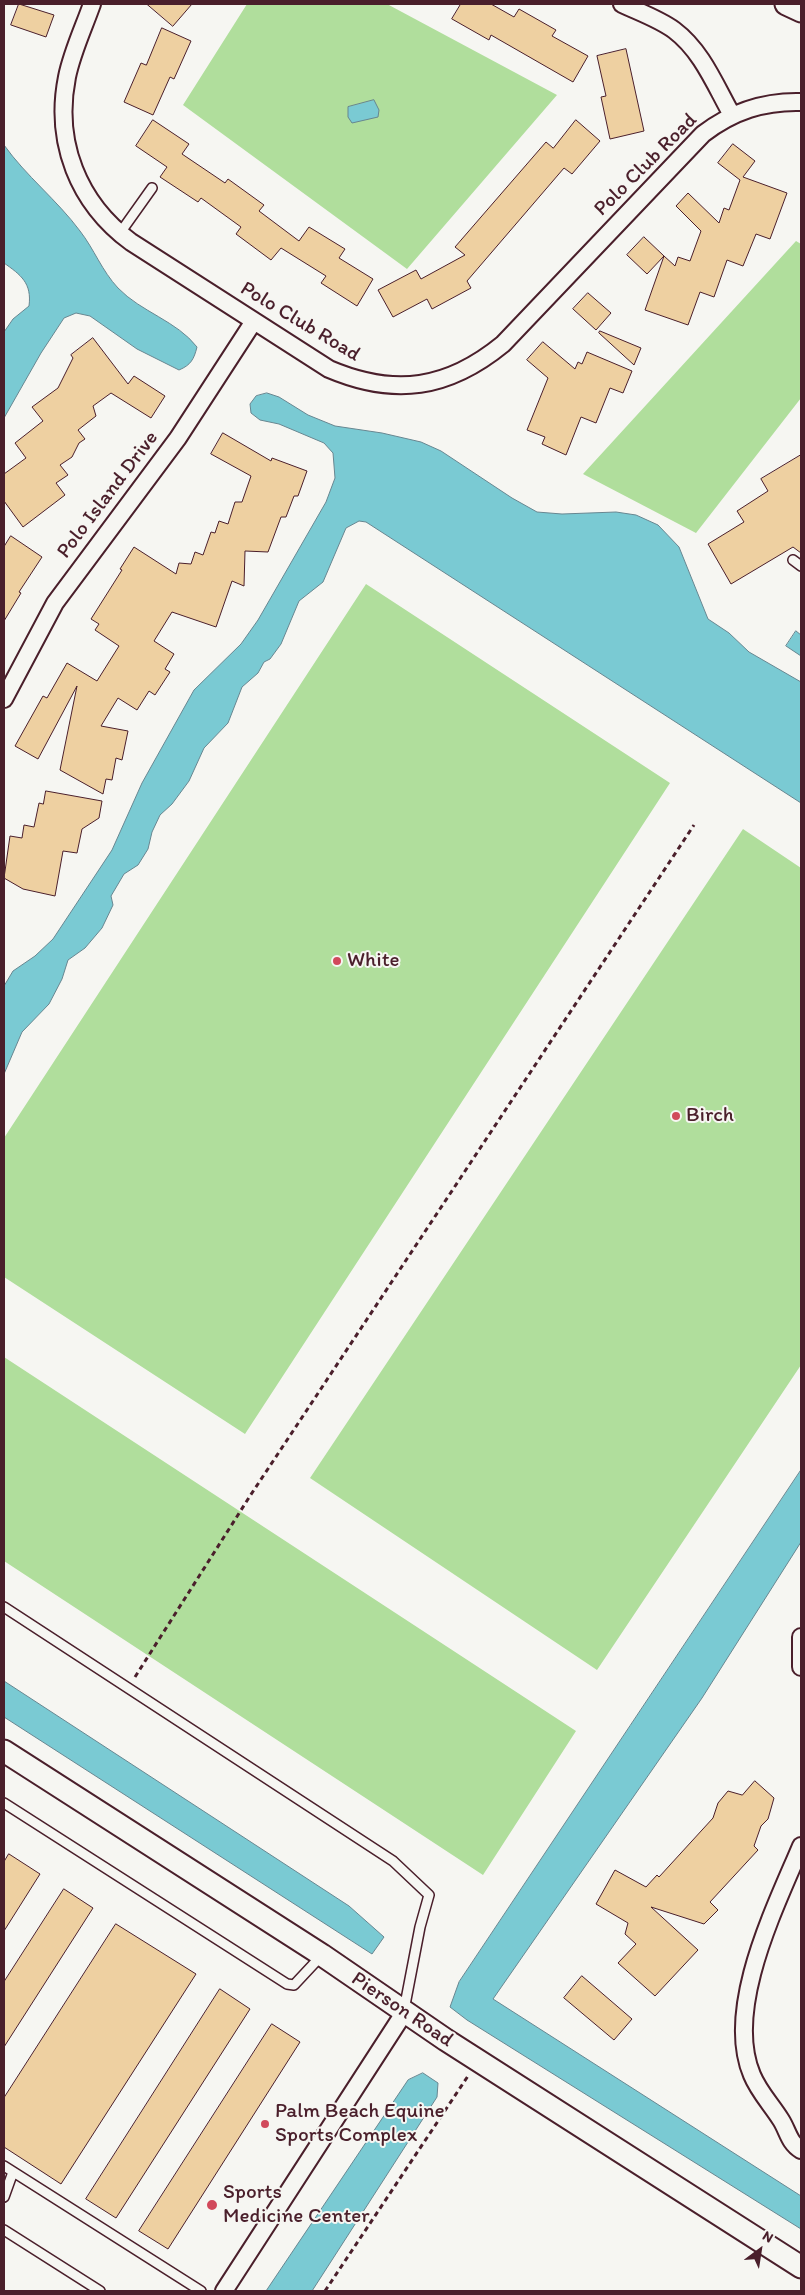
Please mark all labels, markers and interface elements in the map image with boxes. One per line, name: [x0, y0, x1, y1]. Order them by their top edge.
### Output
street label: Polo Club Road: [589, 108, 703, 222]
street label: Polo Club Road: [235, 276, 365, 368]
street label: Polo Island Drive: [52, 426, 164, 564]
place label: White: [347, 948, 399, 974]
marker: White: [331, 955, 343, 967]
place label: Birch: [686, 1103, 734, 1129]
marker: Birch: [670, 1110, 682, 1122]
street label: Pierson Road: [346, 1967, 458, 2053]
place label: Palm Beach Equine Sports Complex: [275, 2099, 445, 2149]
marker: Palm Beach Equine Sports Complex: [259, 2118, 271, 2130]
place label: Sports Medicine Center: [223, 2180, 370, 2230]
marker: Sports Medicine Center: [205, 2198, 219, 2212]
north arrow: [735, 2225, 785, 2275]
text: N: [760, 2227, 776, 2246]

